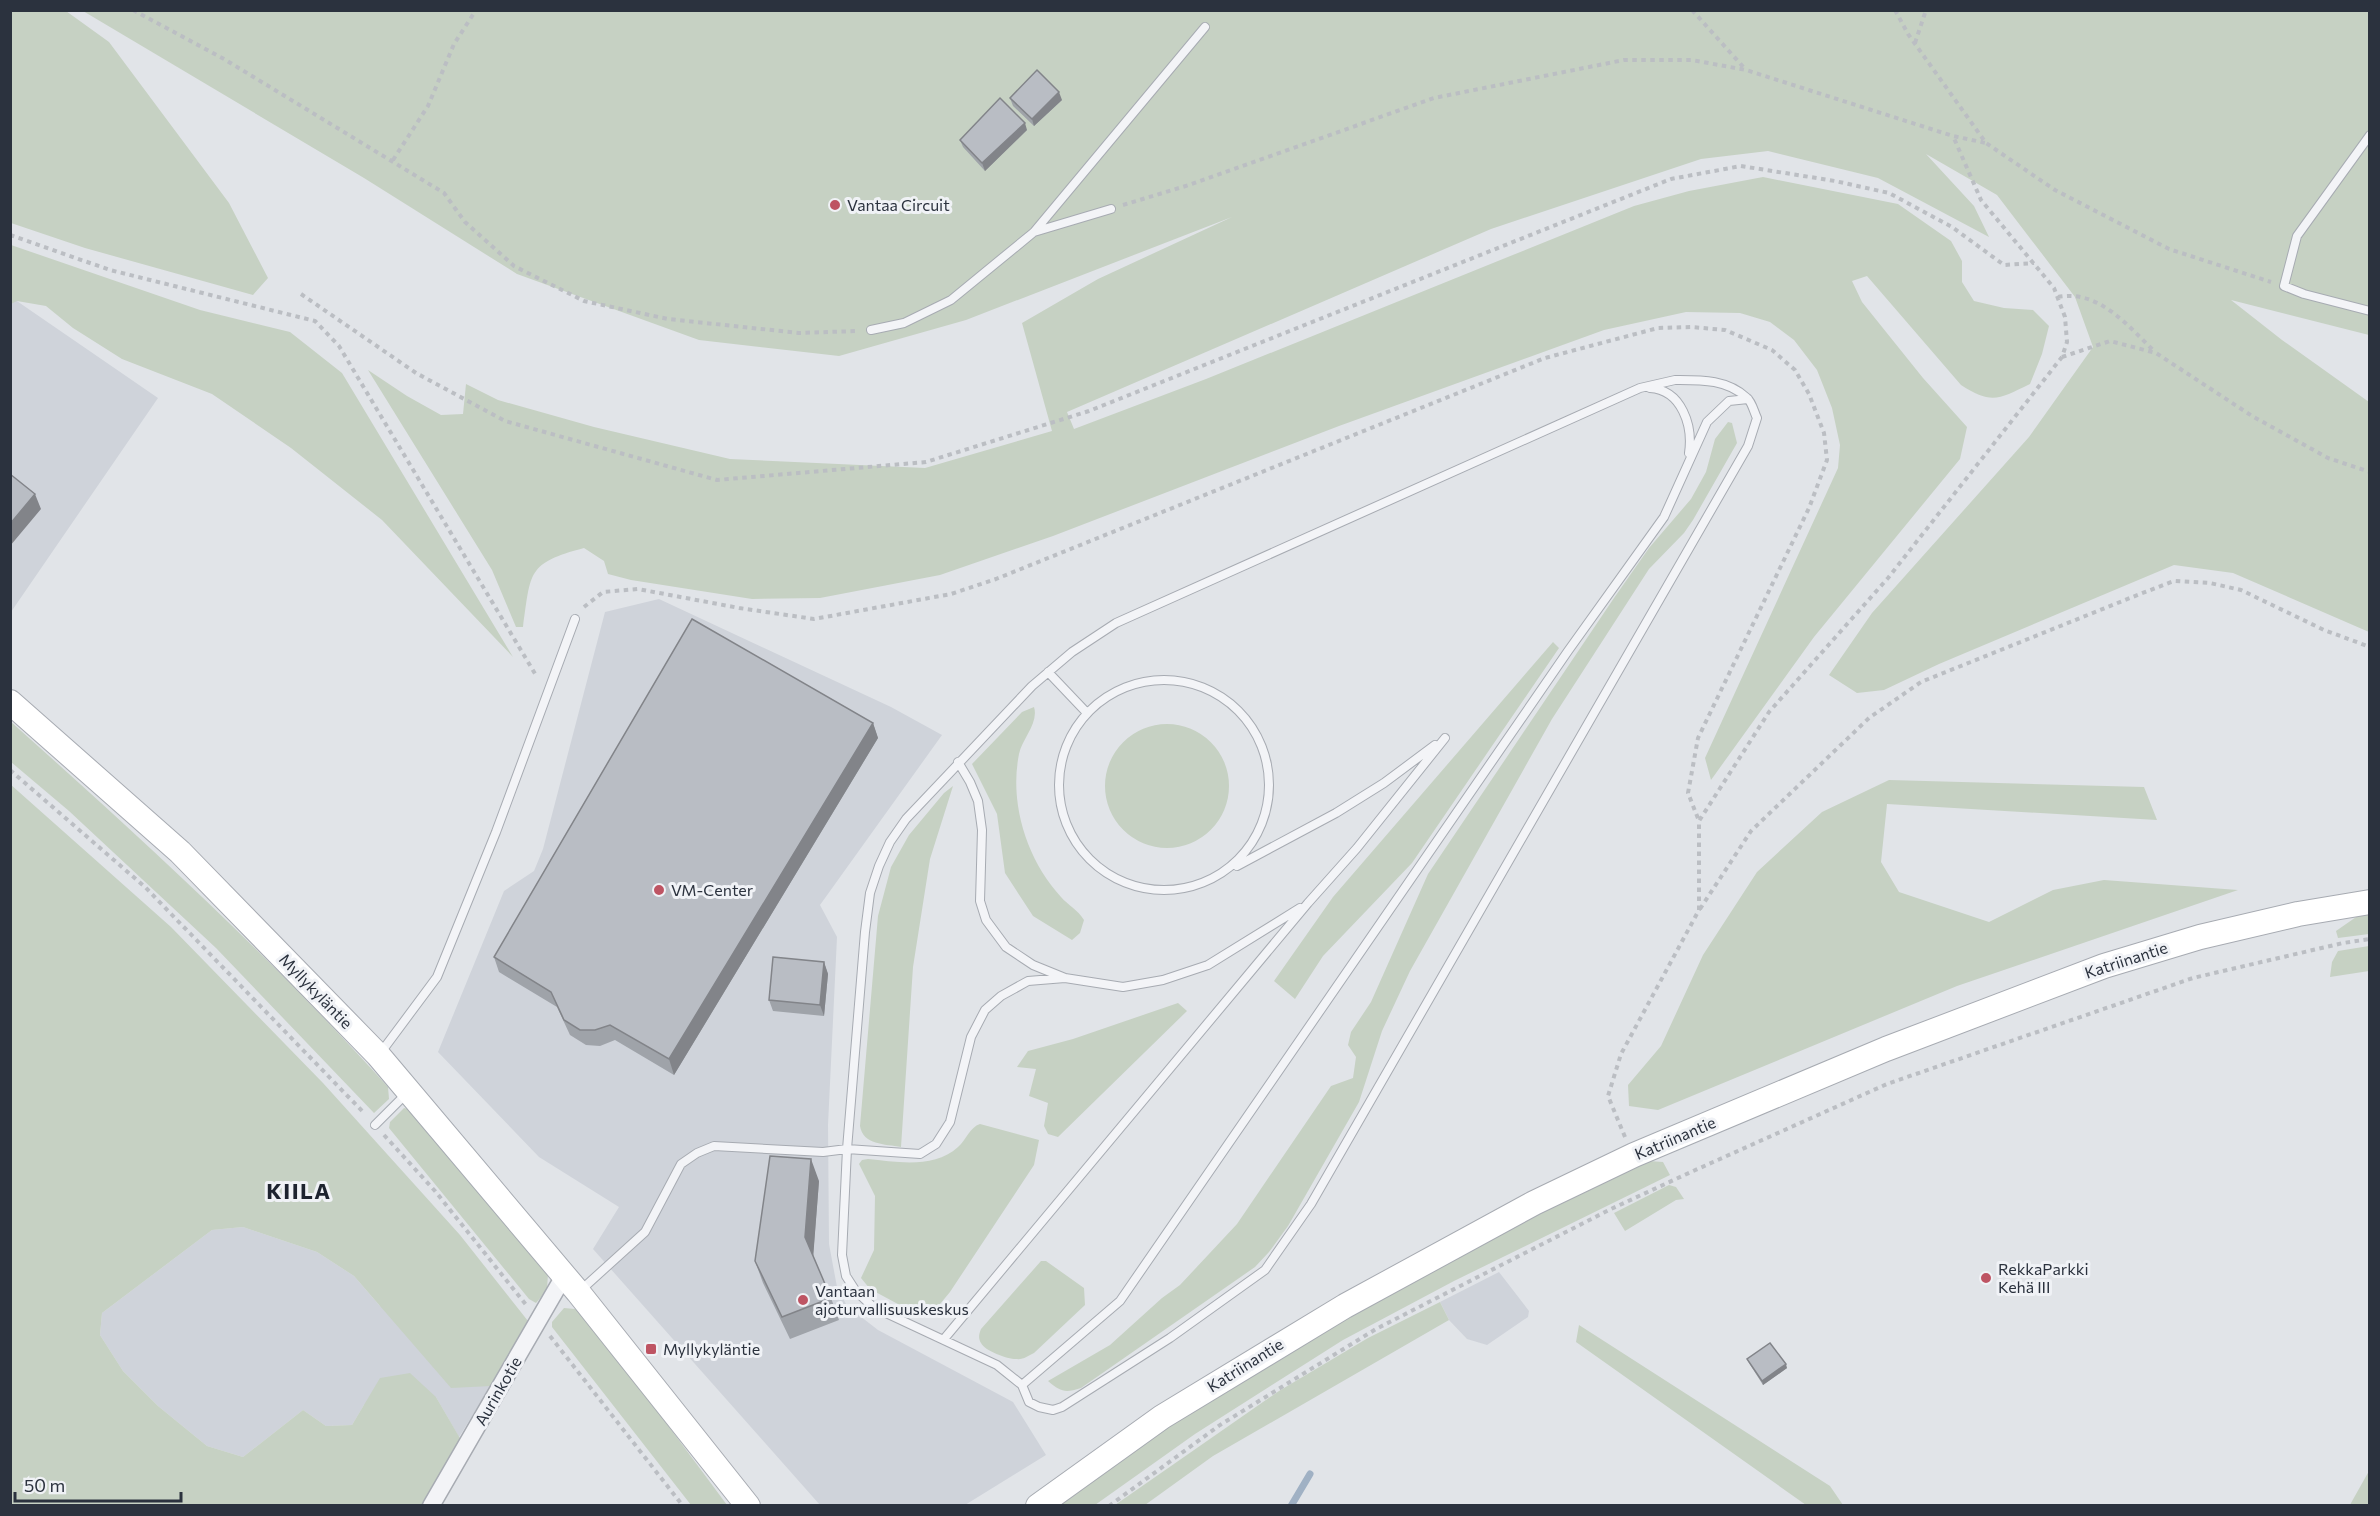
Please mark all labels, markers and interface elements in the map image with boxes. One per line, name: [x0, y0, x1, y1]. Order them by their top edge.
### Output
place label: Vantaa Circuit: [847, 195, 950, 214]
marker: Vantaa Circuit: [828, 198, 842, 212]
place label: VM-Center: [671, 880, 754, 899]
marker: VM-Center: [652, 883, 666, 897]
street label: Katriinantie: [2082, 937, 2170, 982]
street label: Myllykyläntie: [276, 949, 357, 1032]
street label: Katriinantie: [1631, 1112, 1718, 1163]
district label: KIILA: [266, 1177, 332, 1204]
place label: RekkaParkki Kehä III: [1998, 1259, 2089, 1296]
marker: RekkaParkki Kehä III: [1979, 1271, 1993, 1285]
place label: Vantaan ajoturvallisuuskeskus: [815, 1281, 969, 1318]
marker: Vantaan ajoturvallisuuskeskus: [796, 1293, 810, 1307]
street label: Katriinantie: [1203, 1334, 1286, 1395]
place label: Myllykyläntie: [663, 1339, 760, 1358]
marker: Myllykyläntie: [644, 1342, 658, 1356]
street label: Aurinkotie: [470, 1353, 525, 1429]
scale bar: [15, 1465, 182, 1503]
text: 50 m: [24, 1474, 65, 1496]

